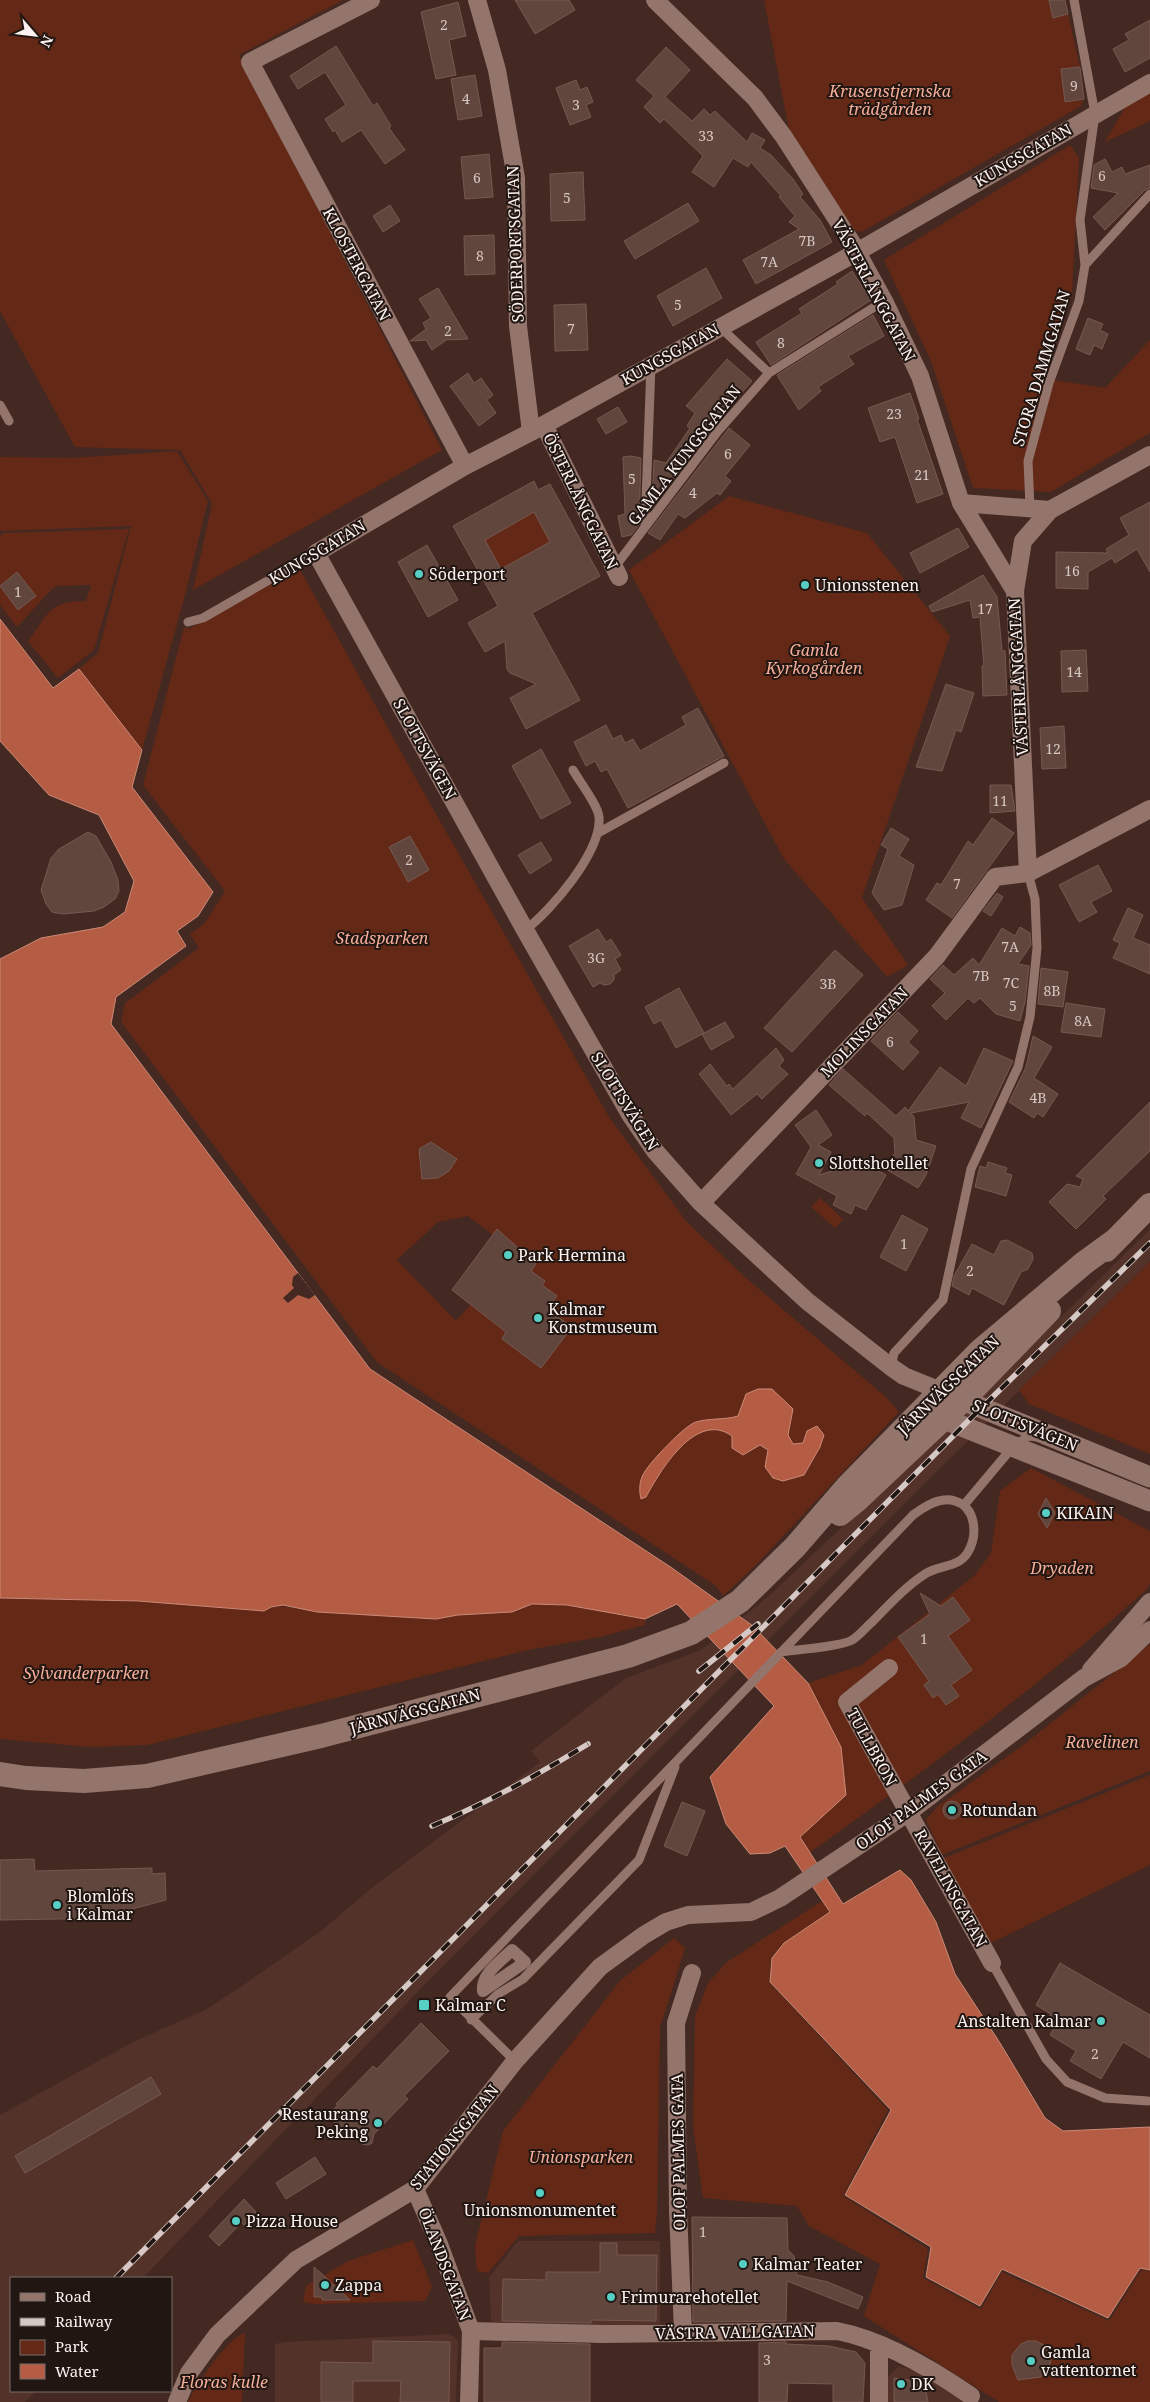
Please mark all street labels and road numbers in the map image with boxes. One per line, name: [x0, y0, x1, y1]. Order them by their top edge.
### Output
street label: KUNGSGATAN: [970, 118, 1076, 192]
street label: SÖDERPORTSGATAN: [501, 165, 529, 323]
street label: KLOSTERGATAN: [318, 203, 396, 325]
street label: VÄSTERLÅNGGATAN: [827, 215, 921, 365]
street label: STORA DAMMGATAN: [1007, 287, 1075, 449]
street label: KUNGSGATAN: [617, 318, 723, 390]
street label: GAMLA KUNGSGATAN: [622, 380, 746, 530]
street label: ÖSTERLÅNGGATAN: [538, 429, 624, 573]
street label: KUNGSGATAN: [265, 514, 369, 590]
street label: VÄSTERLÅNGGATAN: [1003, 597, 1033, 757]
street label: SLOTTSVÄGEN: [388, 695, 462, 803]
street label: MOLINSGATAN: [815, 982, 913, 1082]
street label: SLOTTSVÄGEN: [586, 1048, 664, 1154]
street label: JÄRNVÄGSGATAN: [891, 1330, 1004, 1440]
street label: SLOTTSVÄGEN: [969, 1394, 1081, 1456]
street label: JÄRNVÄGSGATAN: [346, 1683, 483, 1739]
street label: TULLBRON: [842, 1704, 902, 1790]
street label: OLOF PALMES GATA: [851, 1744, 992, 1855]
street label: RAVELINSGATAN: [909, 1825, 993, 1951]
street label: OLOF PALMES GATA: [666, 2073, 690, 2231]
street label: STATIONSGATAN: [405, 2080, 503, 2194]
street label: ÖLANDSGATAN: [413, 2204, 477, 2324]
street label: VÄSTRA VALLGATAN: [655, 2320, 815, 2344]

